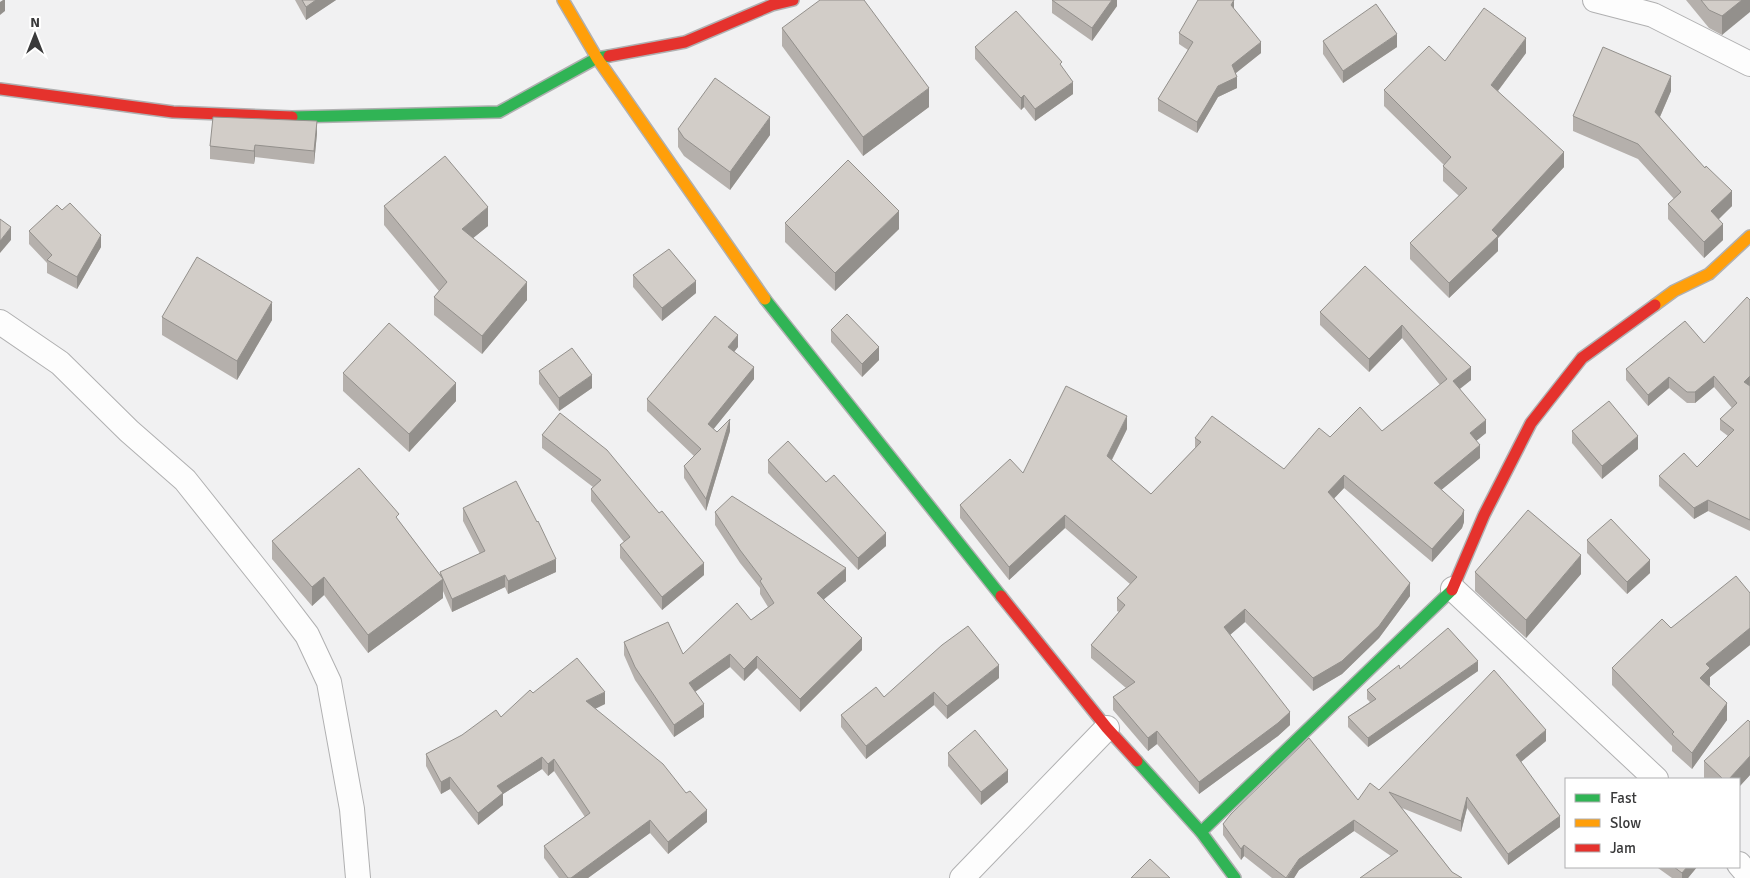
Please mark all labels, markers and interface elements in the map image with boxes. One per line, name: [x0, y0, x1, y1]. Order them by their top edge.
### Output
north arrow: [10, 10, 60, 60]
text: N: [30, 14, 40, 31]
legend: [1565, 778, 1740, 868]
text: Fast: [1610, 789, 1637, 807]
text: Slow: [1610, 814, 1641, 832]
text: Jam: [1610, 839, 1636, 857]

